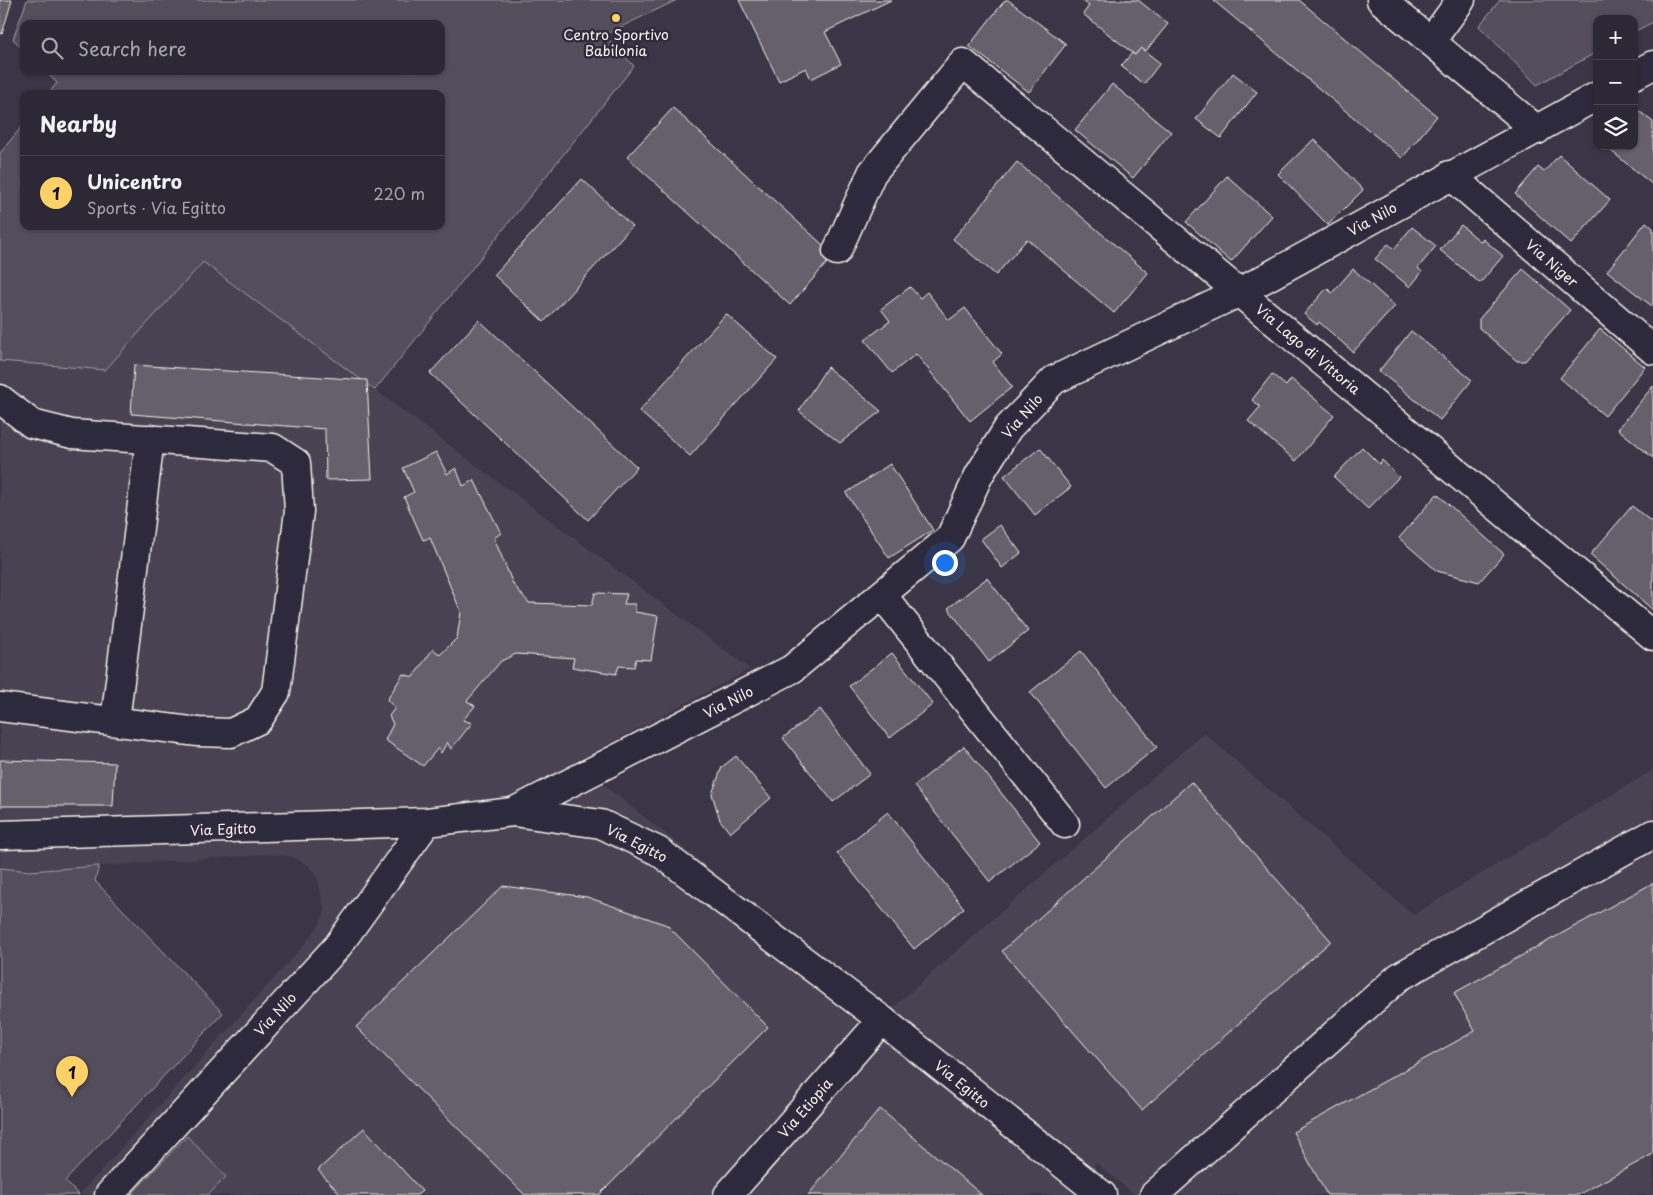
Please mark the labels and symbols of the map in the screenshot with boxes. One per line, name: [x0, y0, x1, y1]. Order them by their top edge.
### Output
marker: Centro Sportivo Babilonia: [610, 12, 622, 24]
place label: Centro Sportivo Babilonia: [563, 24, 669, 61]
street label: Via Nilo: [1344, 197, 1401, 241]
street label: Via Niger: [1521, 234, 1583, 292]
street label: Via Lago di Vittoria: [1251, 299, 1365, 399]
street label: Via Nilo: [997, 389, 1048, 443]
your location: [932, 550, 958, 576]
street label: Via Nilo: [699, 680, 757, 723]
street label: Via Egitto: [190, 817, 257, 841]
street label: Via Egitto: [603, 819, 671, 867]
street label: Via Nilo: [249, 987, 301, 1041]
street label: Via Egitto: [930, 1055, 994, 1113]
pin: 1: [56, 1056, 88, 1097]
street label: Via Etiopia: [773, 1073, 837, 1143]

